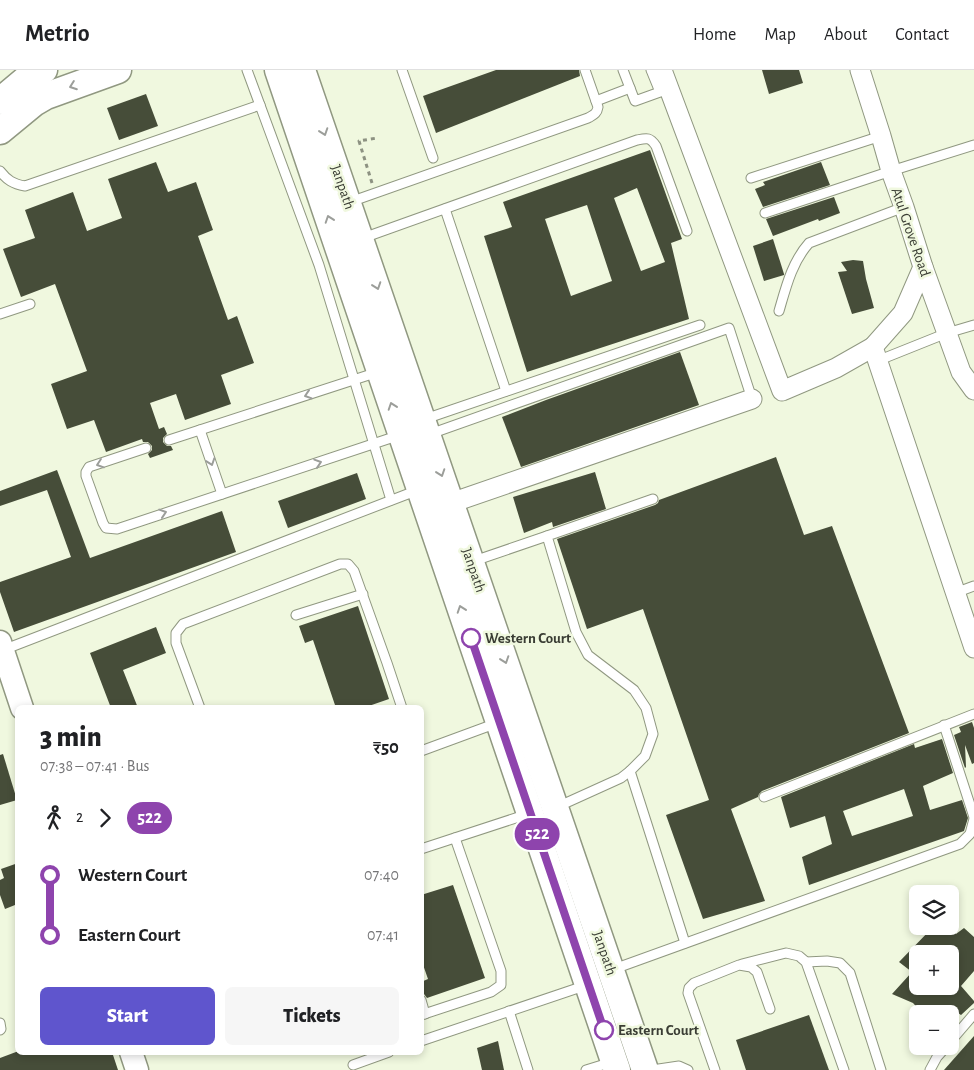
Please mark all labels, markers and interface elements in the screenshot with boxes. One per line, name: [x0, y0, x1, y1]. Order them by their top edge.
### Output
text: Metrio: [25, 22, 90, 46]
text: Home: [693, 26, 736, 44]
text: Map: [764, 26, 796, 44]
text: About: [824, 26, 867, 44]
text: Contact: [895, 26, 949, 44]
one-way arrow: [69, 81, 77, 91]
one-way arrow: [318, 128, 328, 136]
street label: Janpath: [328, 163, 357, 211]
street label: Atul Grove Road: [888, 186, 933, 279]
one-way arrow: [325, 215, 335, 223]
one-way arrow: [371, 281, 381, 290]
one-way arrow: [304, 389, 313, 399]
one-way arrow: [388, 402, 398, 411]
one-way arrow: [96, 458, 104, 468]
one-way arrow: [205, 458, 215, 466]
one-way arrow: [313, 458, 321, 468]
one-way arrow: [435, 468, 445, 477]
one-way arrow: [158, 509, 167, 519]
street label: Janpath: [459, 546, 488, 594]
one-way arrow: [457, 606, 467, 614]
marker: Western Court: [461, 628, 481, 648]
place label: Western Court: [485, 631, 571, 646]
one-way arrow: [499, 655, 509, 664]
text: 3 min: [40, 724, 102, 752]
text: ₹50: [373, 738, 399, 757]
text: 07:38 – 07:41 · Bus: [40, 758, 149, 774]
icon: walk: [40, 804, 68, 832]
icon: forward: [91, 804, 119, 832]
text: 2: [76, 809, 83, 825]
text: 522: [137, 809, 162, 827]
line badge: 522: [508, 818, 566, 850]
text: 522: [525, 825, 549, 843]
text: Western Court: [78, 866, 187, 885]
text: 07:40: [364, 867, 399, 883]
map controls: [909, 885, 959, 1055]
button: layers: [909, 885, 959, 935]
text: Eastern Court: [78, 926, 180, 945]
text: 07:41: [367, 927, 399, 943]
street label: Janpath: [590, 929, 619, 977]
button: +: [909, 945, 959, 995]
button: Start: [40, 987, 215, 1045]
button: Tickets: [225, 987, 399, 1045]
button: −: [909, 1005, 959, 1055]
marker: Eastern Court: [594, 1020, 614, 1040]
place label: Eastern Court: [618, 1023, 699, 1038]

